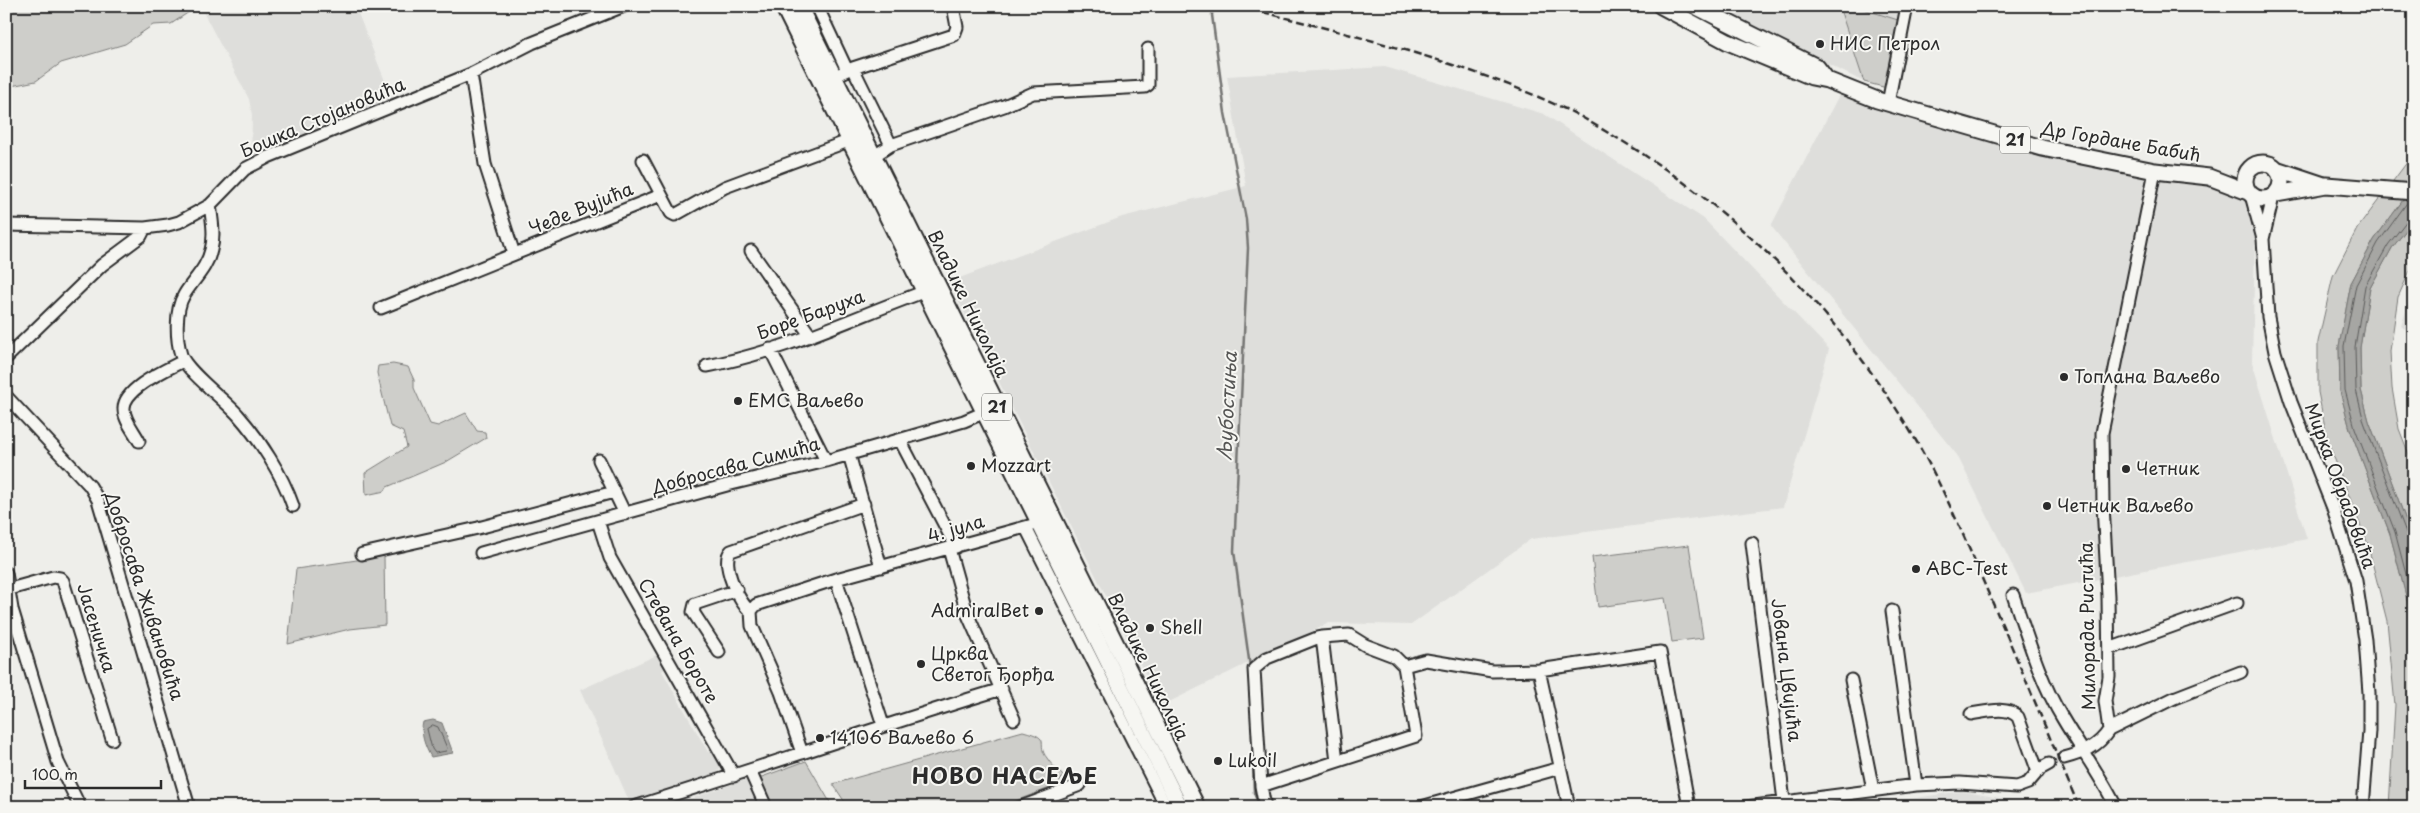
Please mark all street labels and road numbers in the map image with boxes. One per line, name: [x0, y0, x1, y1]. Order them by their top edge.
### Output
street label: Бошка Стојановића: [236, 69, 410, 164]
street label: Др Гордане Бабић: [2039, 113, 2203, 168]
road number: 21: [2000, 126, 2030, 154]
street label: Чеде Вујића: [524, 174, 637, 241]
street label: Владике Николаја: [922, 225, 1017, 382]
street label: Боре Баруха: [753, 282, 868, 346]
road number: 21: [982, 394, 1012, 421]
street label: Мирка Обрадовића: [2299, 399, 2384, 573]
street label: Добросава Симића: [648, 429, 823, 500]
street label: Добросава Живановића: [99, 487, 192, 704]
street label: 4. јула: [924, 506, 988, 549]
street label: Милорада Ристића: [2072, 541, 2101, 711]
street label: Стевана Бороте: [632, 572, 726, 708]
street label: Јасеничка: [71, 580, 124, 676]
street label: Владике Николаја: [1102, 588, 1197, 745]
street label: Јована Цвијића: [1765, 597, 1810, 744]

